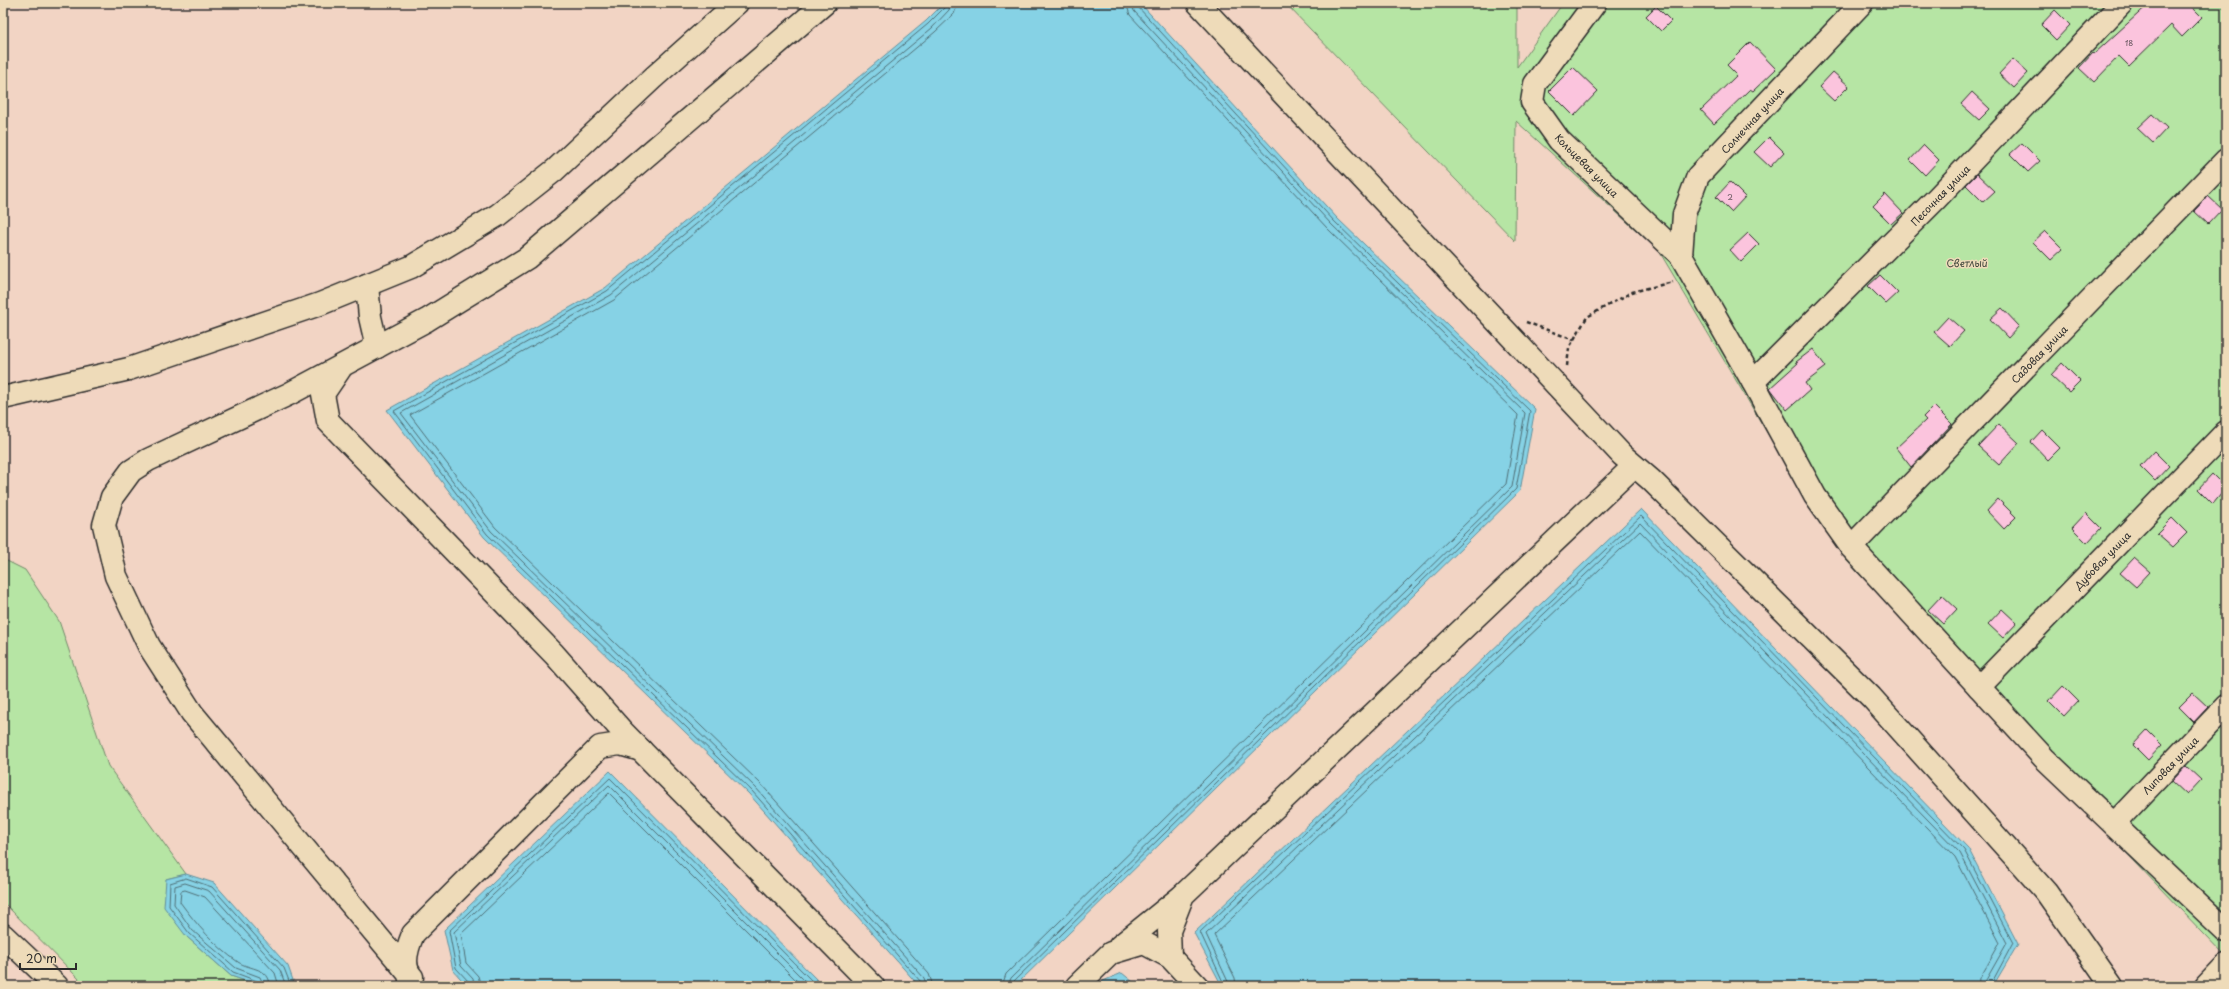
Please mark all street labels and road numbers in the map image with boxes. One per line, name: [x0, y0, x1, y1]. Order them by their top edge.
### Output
street label: Солнечная улица: [1717, 83, 1787, 157]
street label: Кольцевая улица: [1552, 130, 1623, 201]
street label: Песочная улица: [1907, 161, 1974, 229]
street label: Садовая улица: [2007, 321, 2071, 386]
street label: Дубовая улица: [2070, 527, 2135, 594]
street label: Липовая улица: [2138, 732, 2202, 797]

